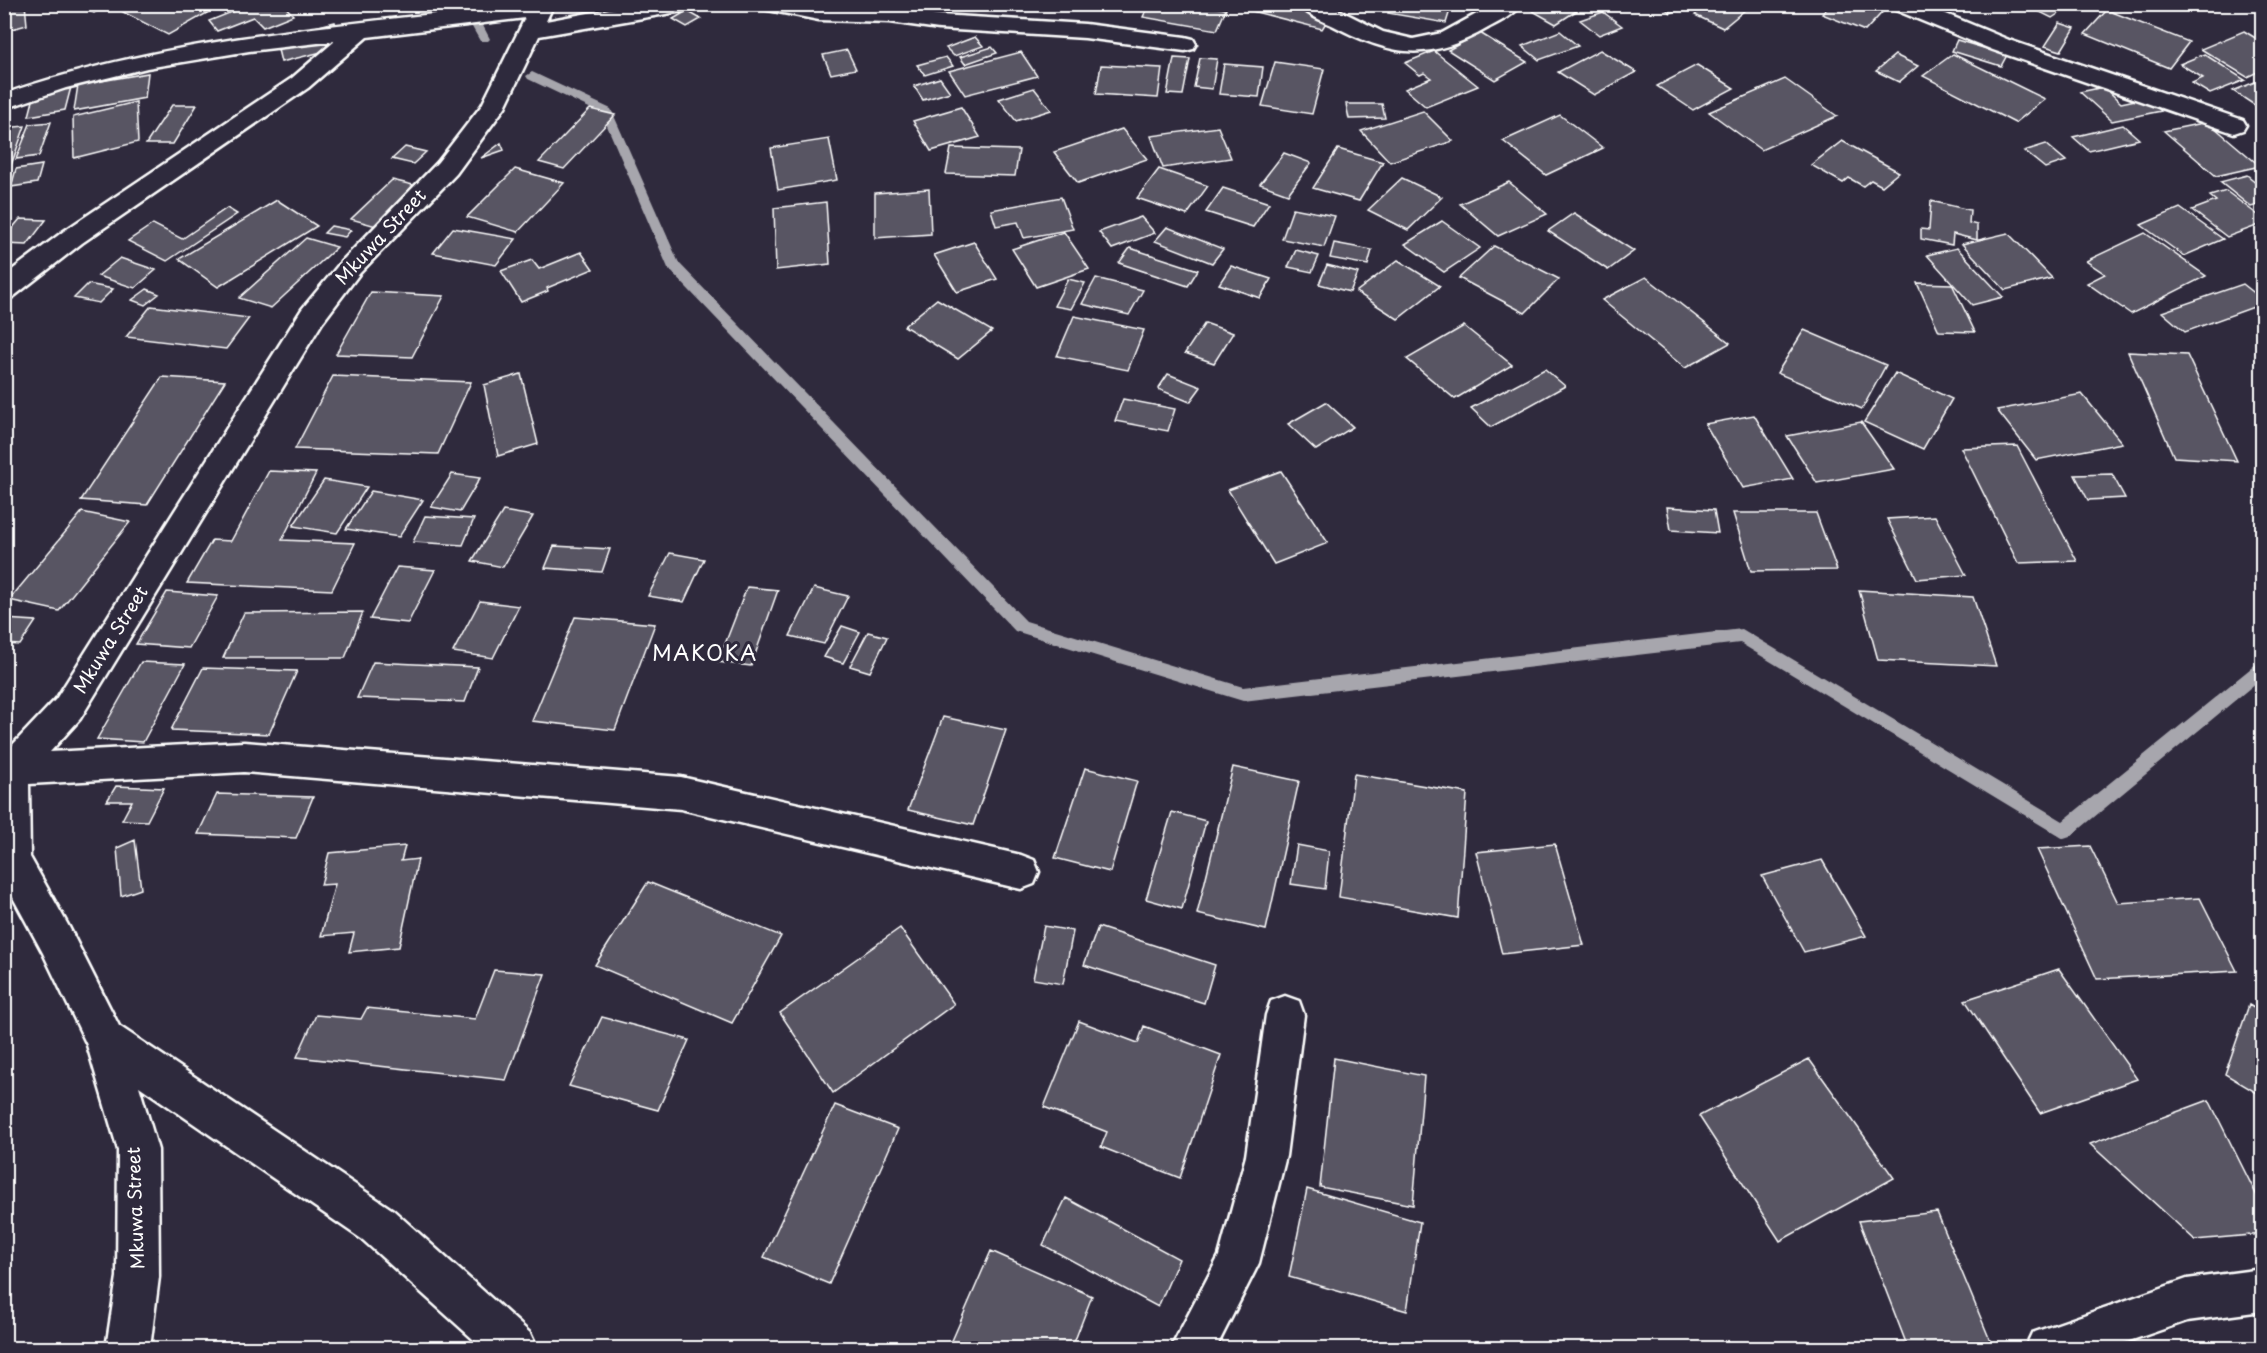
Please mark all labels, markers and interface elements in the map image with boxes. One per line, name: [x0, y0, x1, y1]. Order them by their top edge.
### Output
street label: Mkuwa Street: [328, 182, 432, 290]
street label: Mkuwa Street: [66, 580, 154, 698]
district label: MAKOKA: [652, 636, 758, 668]
street label: Mkuwa Street: [119, 1146, 150, 1270]

